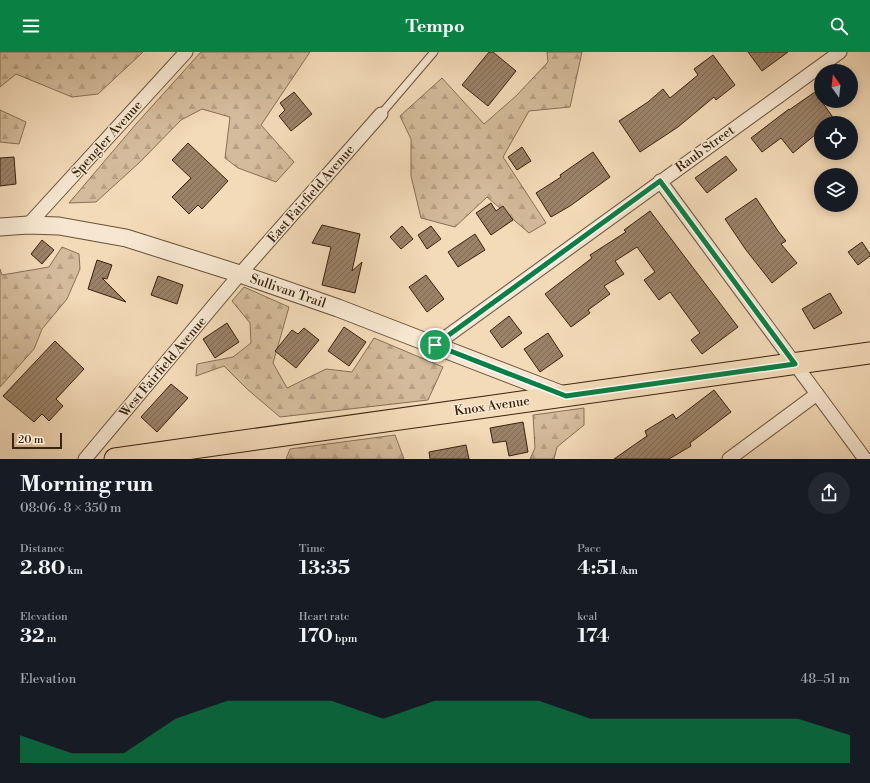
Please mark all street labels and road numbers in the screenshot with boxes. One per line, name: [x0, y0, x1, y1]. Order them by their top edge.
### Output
street label: Spengler Avenue: [68, 97, 146, 181]
street label: Raub Street: [673, 122, 738, 176]
street label: East Fairfield Avenue: [264, 141, 358, 246]
street label: Sullivan Trail: [248, 271, 328, 311]
street label: West Fairfield Avenue: [116, 313, 210, 421]
street label: Knox Avenue: [453, 393, 531, 419]

